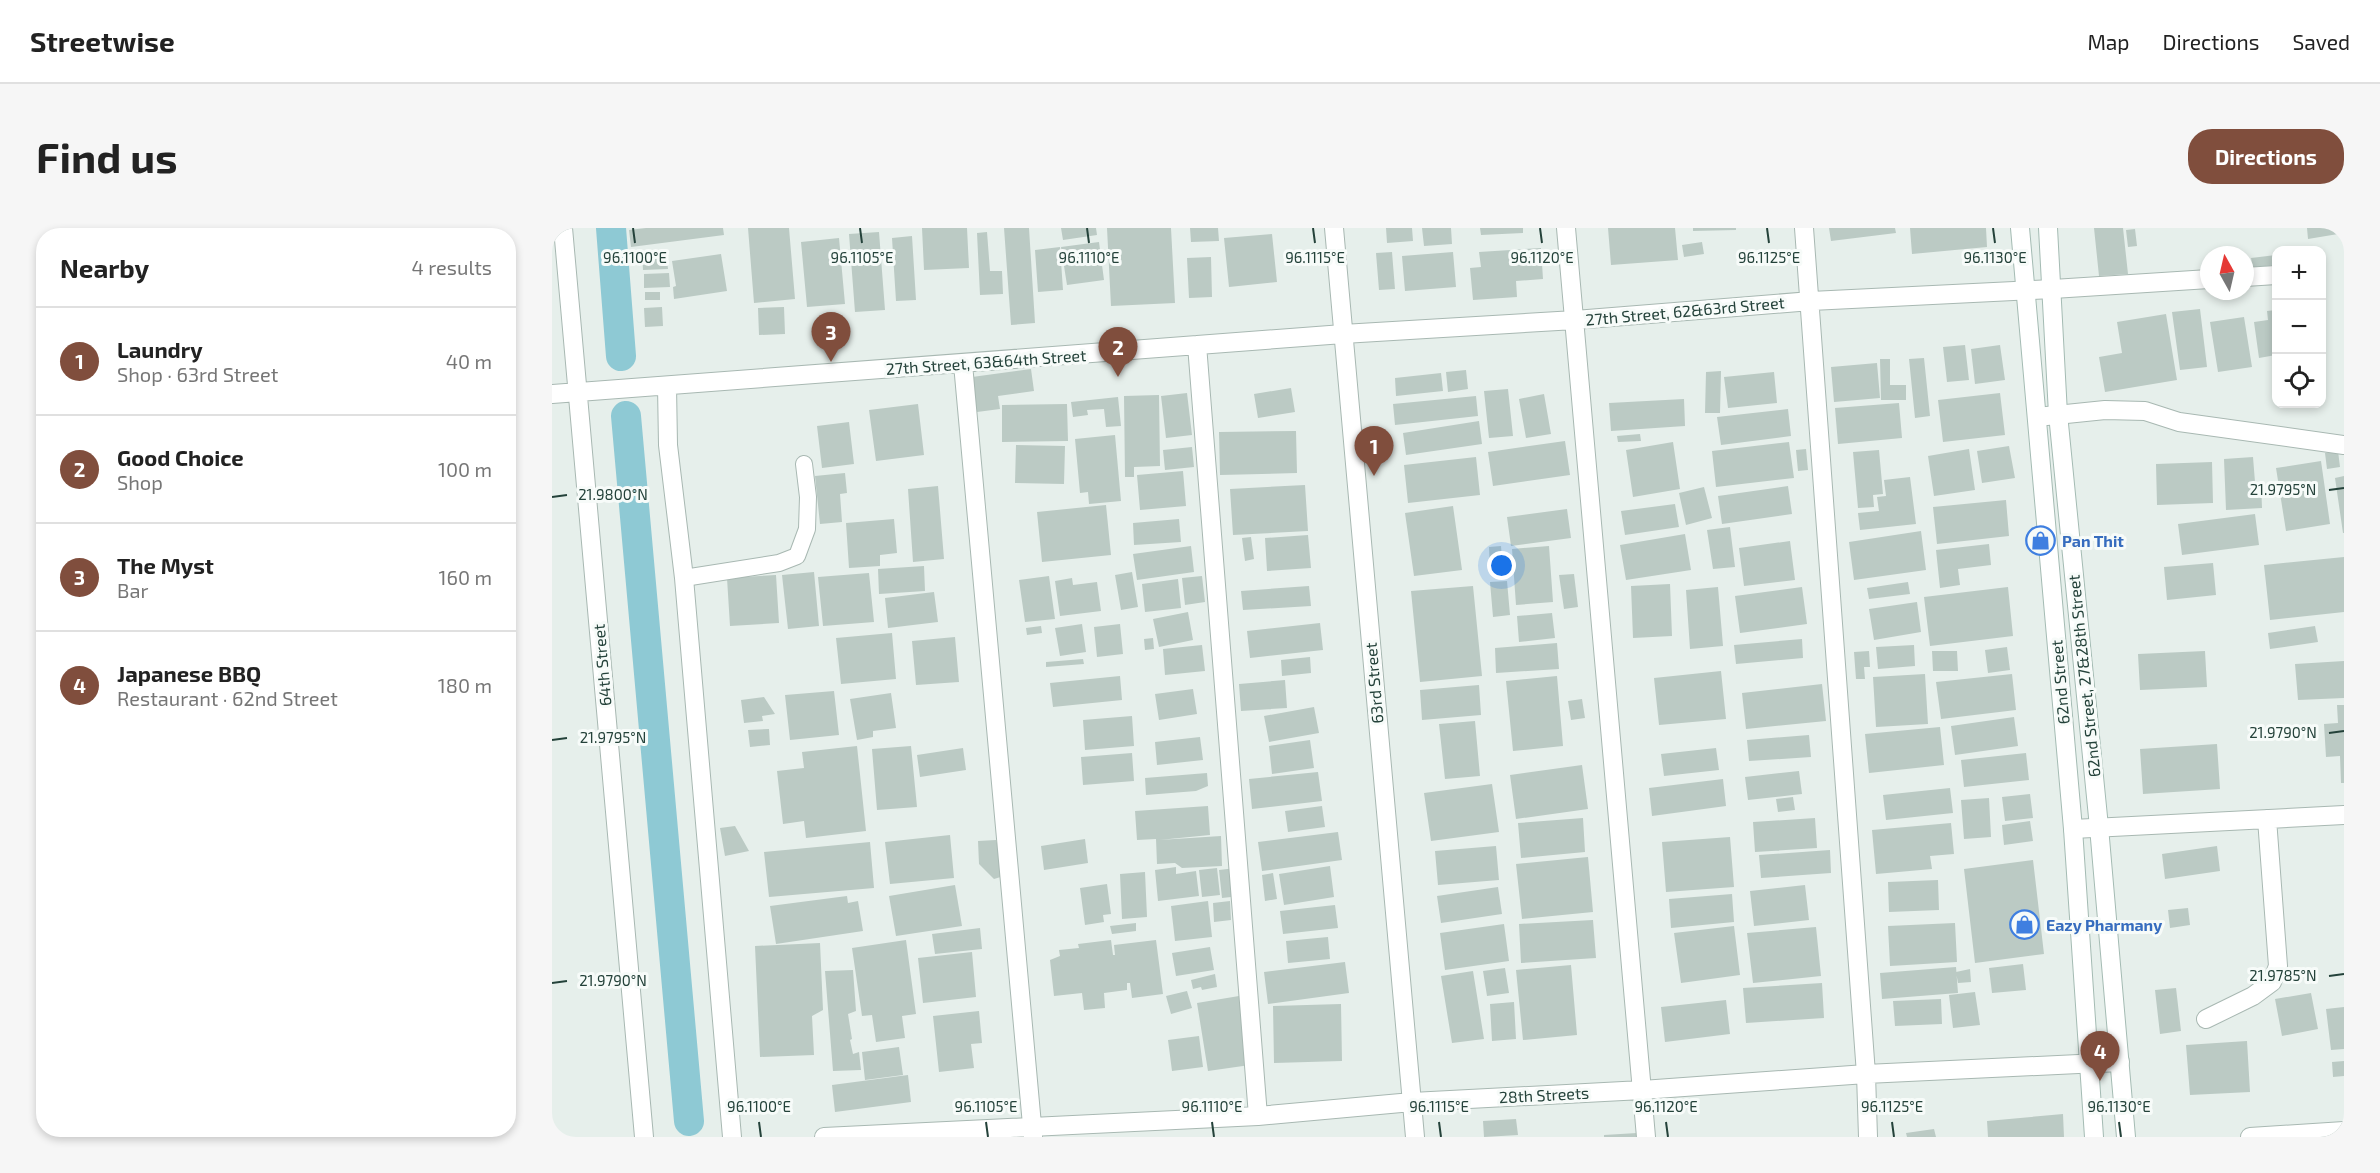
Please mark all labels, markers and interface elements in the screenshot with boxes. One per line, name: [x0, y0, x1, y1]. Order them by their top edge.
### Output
text: Streetwise: [30, 24, 175, 58]
text: Map: [2087, 29, 2130, 54]
text: Directions: [2163, 29, 2259, 54]
text: Saved: [2292, 29, 2350, 54]
button: Directions: [2188, 129, 2344, 184]
text: Find us: [36, 131, 178, 181]
north arrow: [2200, 246, 2254, 300]
map controls: [2272, 246, 2326, 408]
button: +: [2272, 246, 2326, 300]
text: 96.1100°E: [603, 248, 667, 266]
text: 96.1105°E: [831, 248, 893, 266]
text: 96.1110°E: [1059, 248, 1119, 266]
text: 96.1115°E: [1285, 248, 1345, 266]
text: 96.1120°E: [1510, 248, 1574, 266]
text: 96.1125°E: [1738, 248, 1800, 266]
text: 96.1130°E: [1963, 248, 2027, 266]
text: Nearby: [60, 252, 149, 283]
text: 4 results: [412, 255, 492, 279]
street label: 27th Street, 62&63rd Street: [1585, 292, 1785, 329]
button: −: [2272, 300, 2326, 354]
pin: 3: [812, 312, 850, 362]
pin: 2: [1098, 328, 1138, 377]
text: Laundry: [117, 336, 203, 362]
street label: 27th Street, 63&64th Street: [885, 345, 1087, 378]
text: 1: [75, 349, 84, 373]
text: 40 m: [446, 349, 492, 373]
button: locate: [2272, 354, 2326, 408]
text: Shop · 63rd Street: [117, 362, 278, 386]
pin: 1: [1354, 426, 1394, 476]
text: Good Choice: [117, 444, 244, 470]
text: 2: [74, 457, 85, 481]
text: 100 m: [438, 457, 492, 481]
text: Shop: [117, 470, 163, 494]
text: 21.9795°N: [2250, 480, 2316, 498]
text: 21.9800°N: [578, 485, 648, 503]
shop icon: Pan Thit: [2025, 525, 2057, 557]
place label: Pan Thit: [2062, 531, 2124, 550]
your location: [1487, 551, 1516, 580]
text: The Myst: [117, 552, 214, 578]
text: 3: [74, 565, 85, 589]
text: 160 m: [439, 565, 492, 589]
street label: 62nd Street, 27&28th Street: [2063, 574, 2104, 778]
text: Bar: [117, 578, 148, 602]
street label: 64th Street: [588, 623, 615, 707]
street label: 62nd Street: [2046, 639, 2073, 725]
street label: 63rd Street: [1360, 642, 1387, 724]
text: Japanese BBQ: [117, 660, 261, 686]
text: 4: [73, 673, 86, 697]
text: 180 m: [438, 673, 492, 697]
text: Restaurant · 62nd Street: [117, 686, 338, 710]
text: 21.9790°N: [2249, 723, 2317, 741]
text: 21.9795°N: [580, 728, 646, 746]
shop icon: Eazy Pharmany: [2009, 909, 2041, 941]
place label: Eazy Pharmany: [2046, 915, 2162, 935]
text: 21.9785°N: [2249, 966, 2317, 984]
text: 21.9790°N: [579, 971, 647, 989]
pin: 4: [2080, 1032, 2120, 1081]
street label: 28th Streets: [1498, 1083, 1590, 1106]
text: 96.1100°E: [727, 1097, 791, 1115]
text: 96.1105°E: [955, 1097, 1017, 1115]
text: 96.1110°E: [1182, 1097, 1242, 1115]
text: 96.1115°E: [1409, 1097, 1469, 1115]
text: 96.1120°E: [1634, 1097, 1698, 1115]
text: 96.1125°E: [1861, 1097, 1923, 1115]
text: 96.1130°E: [2087, 1097, 2151, 1115]

